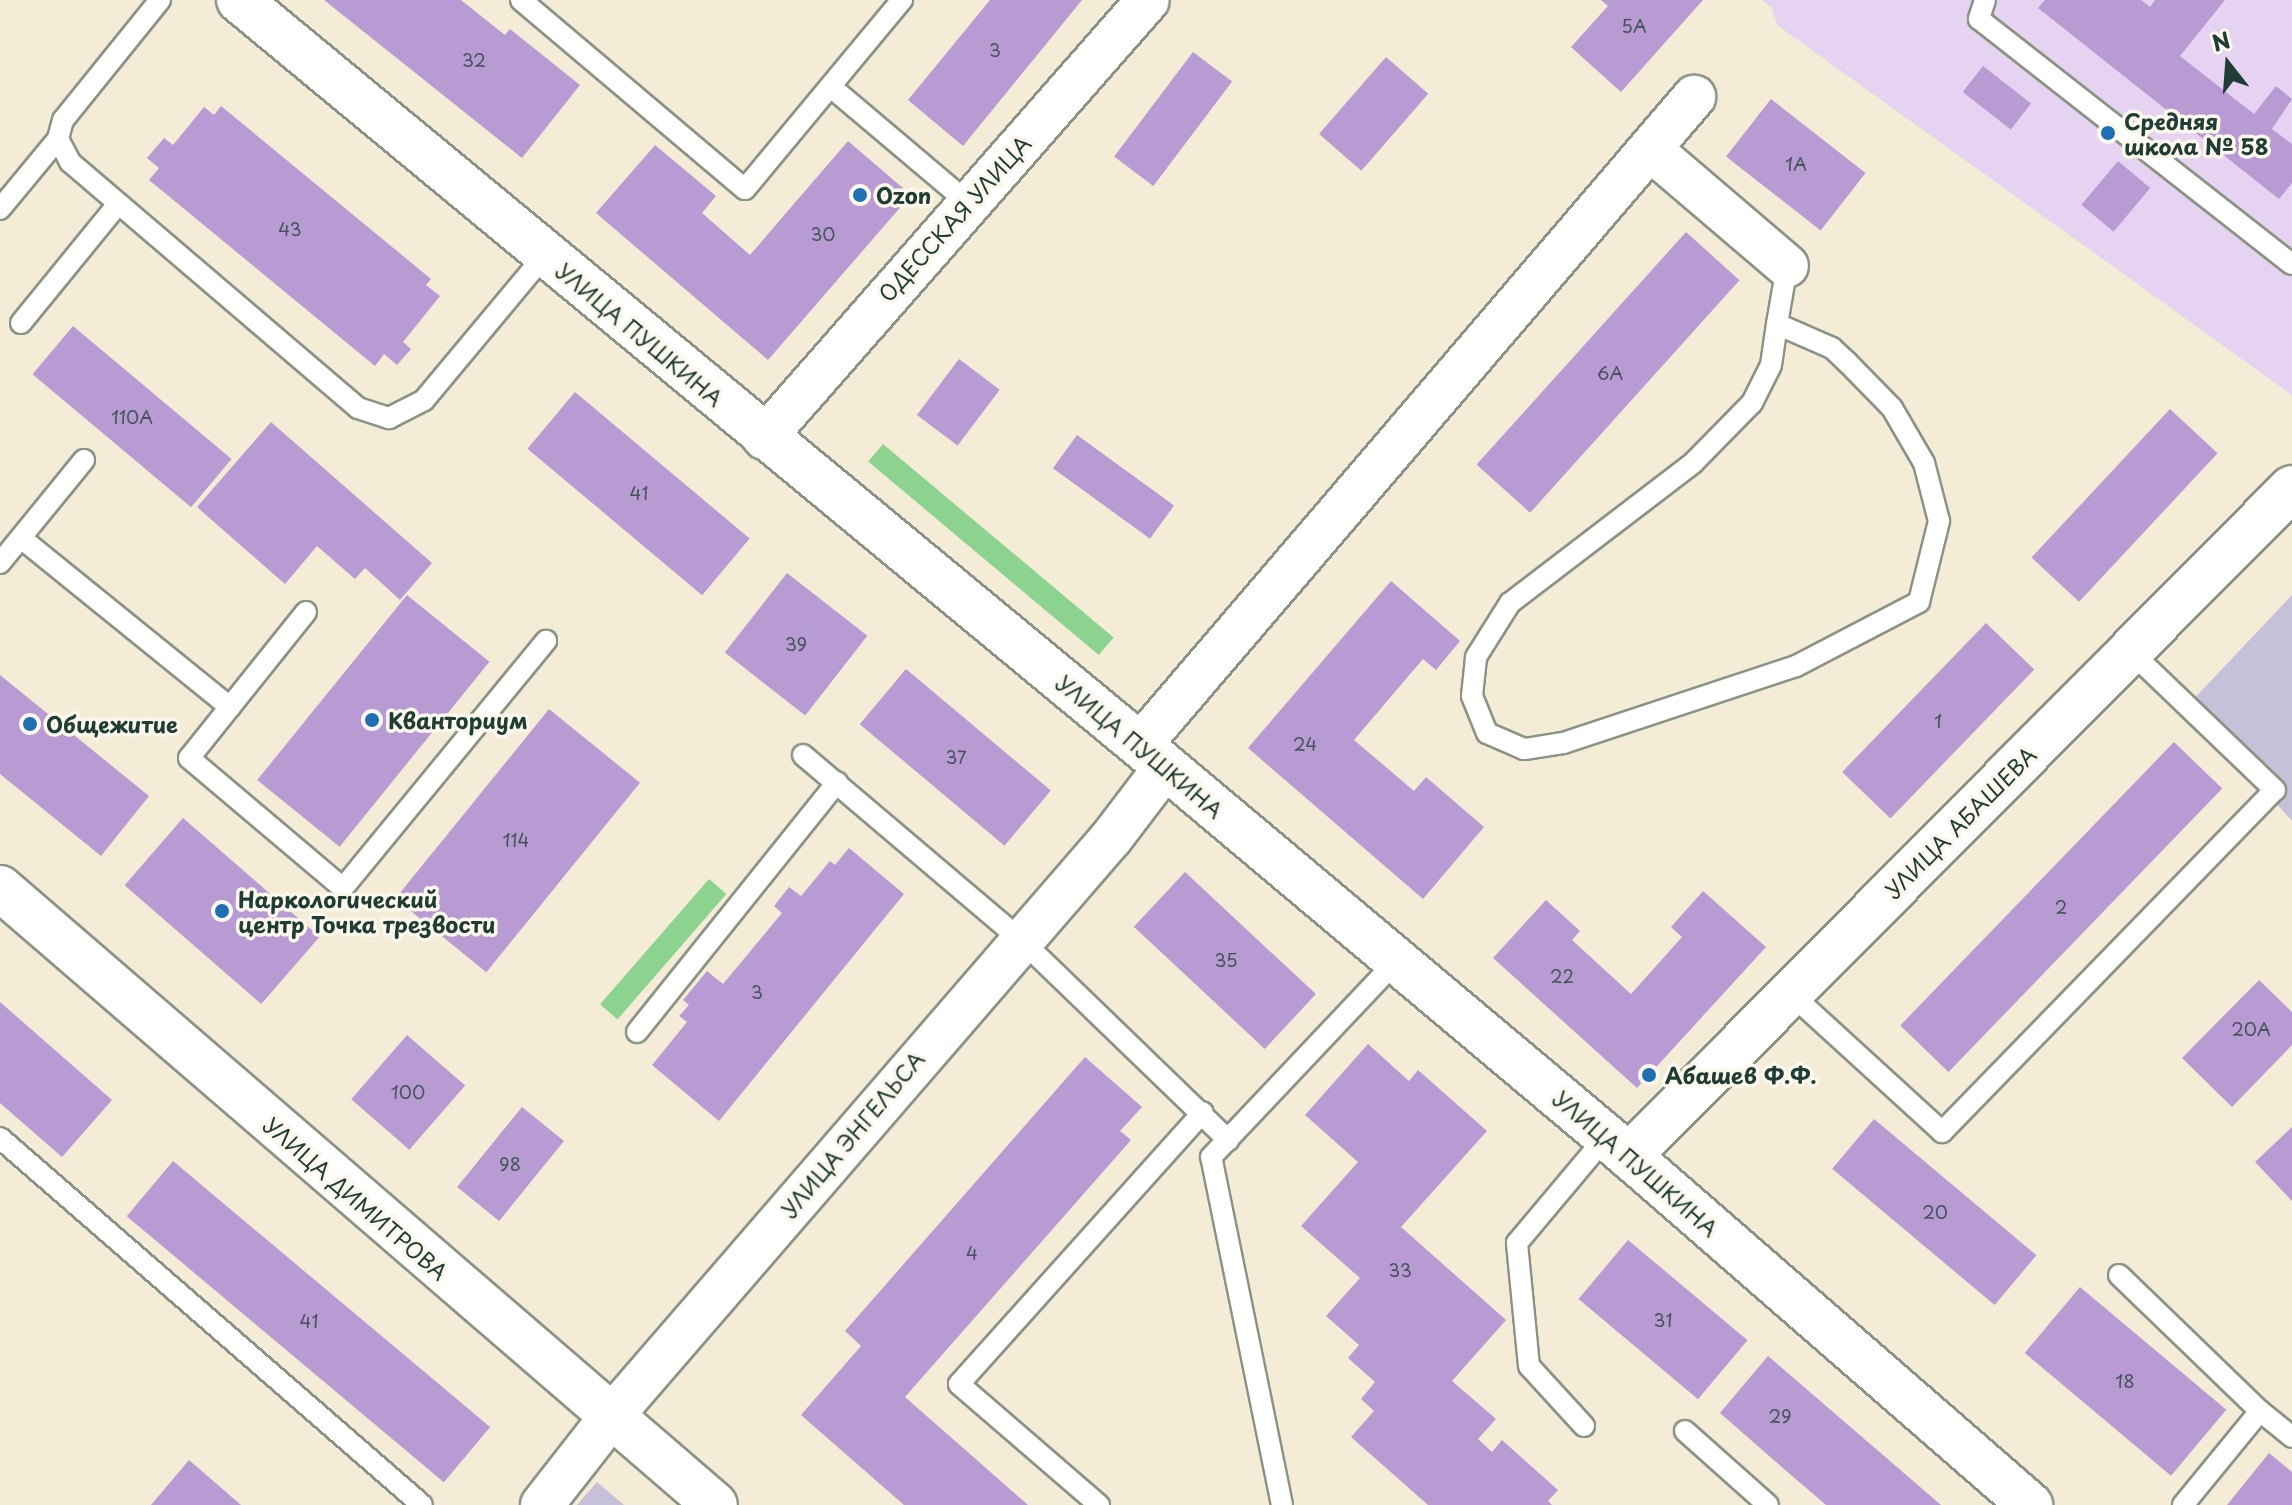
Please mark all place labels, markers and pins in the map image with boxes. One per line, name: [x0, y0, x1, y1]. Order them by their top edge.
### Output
place label: Средняя школа № 58: [2124, 107, 2269, 158]
marker: Средняя школа № 58: [2099, 124, 2117, 142]
place label: Ozon: [876, 182, 931, 208]
marker: Ozon: [851, 186, 869, 204]
place label: Кванториум: [388, 707, 528, 733]
place label: Общежитие: [46, 711, 178, 737]
marker: Кванториум: [363, 711, 381, 729]
marker: Общежитие: [21, 715, 39, 733]
place label: Наркологический центр Точка трезвости: [238, 885, 498, 936]
marker: Наркологический центр Точка трезвости: [213, 902, 231, 920]
place label: Абашев Ф.Ф.: [1665, 1062, 1816, 1088]
marker: Абашев Ф.Ф.: [1640, 1066, 1658, 1084]

